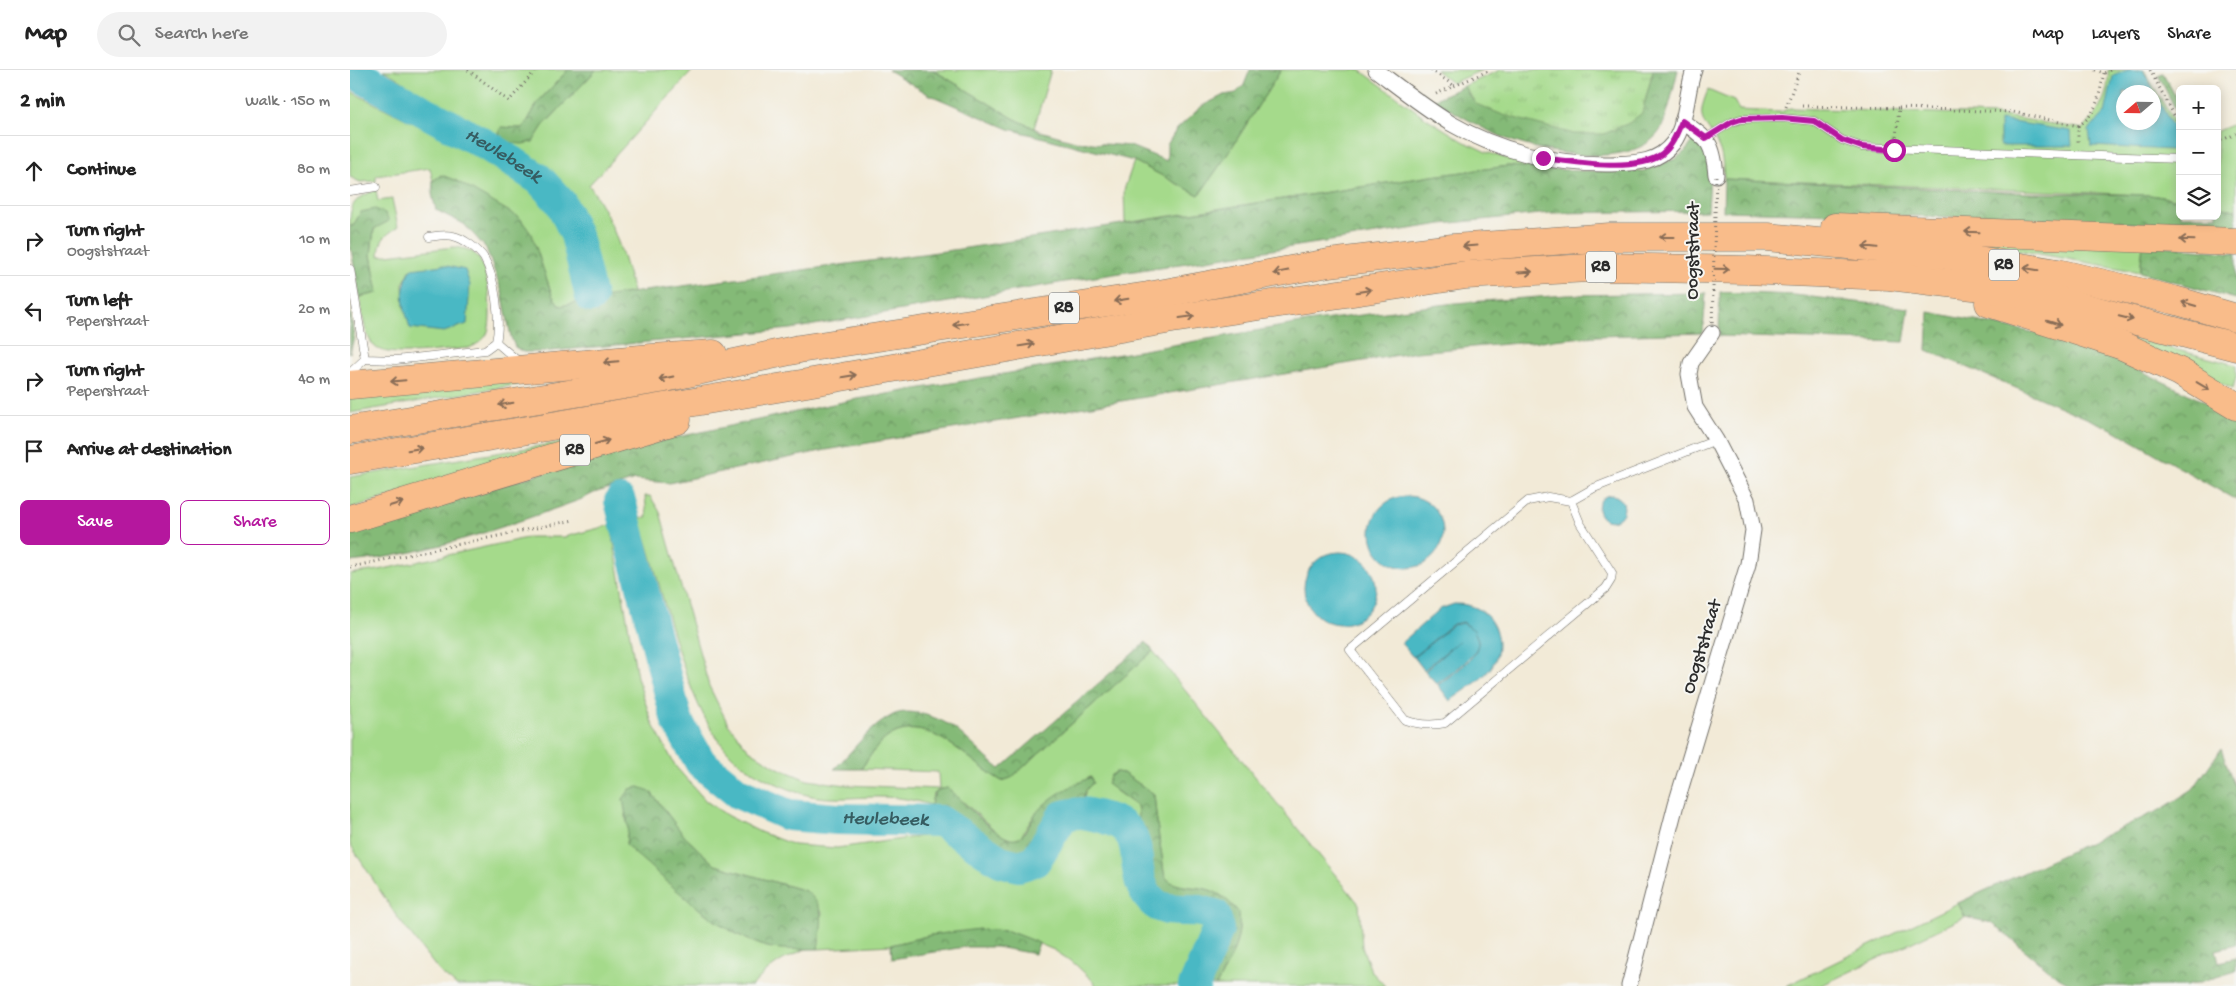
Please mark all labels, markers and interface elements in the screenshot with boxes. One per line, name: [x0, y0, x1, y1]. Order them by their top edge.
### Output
search box: [97, 12, 447, 57]
text: Map: [25, 20, 67, 49]
icon: search: [115, 21, 143, 49]
text: Search here: [155, 23, 248, 46]
text: Map: [2032, 24, 2064, 45]
text: Layers: [2092, 24, 2139, 45]
text: Share: [2167, 24, 2211, 45]
north arrow: [2116, 85, 2161, 130]
map controls: [2176, 85, 2221, 220]
button: +: [2176, 85, 2221, 130]
text: 2 min: [20, 90, 65, 115]
text: Walk · 150 m: [245, 93, 330, 112]
water label: Heulebeek: [460, 124, 547, 190]
button: −: [2176, 130, 2221, 175]
route start: [1883, 139, 1906, 162]
route end: [1532, 147, 1555, 170]
icon: ahead: [20, 157, 48, 185]
text: Continue: [67, 159, 136, 182]
text: 80 m: [297, 161, 330, 180]
button: layers: [2176, 175, 2221, 220]
street label: Oogststraat: [1682, 200, 1706, 300]
text: Turn right: [67, 220, 143, 243]
icon: right: [20, 227, 48, 255]
one-way arrow: [1965, 227, 1981, 236]
text: 10 m: [299, 231, 330, 250]
one-way arrow: [1659, 232, 1676, 242]
one-way arrow: [2180, 236, 2196, 245]
one-way arrow: [1462, 242, 1478, 251]
one-way arrow: [1862, 242, 1878, 252]
text: Oogststraat: [67, 243, 149, 262]
road number: R8: [1989, 250, 2019, 280]
road number: R8: [1586, 252, 1616, 282]
one-way arrow: [2023, 263, 2039, 273]
one-way arrow: [1714, 265, 1730, 274]
one-way arrow: [1274, 267, 1290, 277]
one-way arrow: [1517, 267, 1533, 276]
one-way arrow: [1356, 285, 1372, 295]
text: Turn left: [67, 290, 131, 313]
road number: R8: [1049, 292, 1079, 324]
one-way arrow: [1113, 295, 1129, 305]
icon: left: [20, 297, 48, 325]
one-way arrow: [2182, 299, 2198, 309]
text: 20 m: [298, 301, 330, 320]
one-way arrow: [1178, 312, 1194, 322]
text: Peperstraat: [67, 313, 148, 332]
one-way arrow: [2118, 313, 2134, 323]
one-way arrow: [2045, 318, 2061, 328]
one-way arrow: [953, 320, 969, 330]
one-way arrow: [1018, 339, 1034, 349]
one-way arrow: [603, 357, 619, 366]
text: Turn right: [67, 360, 143, 383]
icon: right: [20, 367, 48, 395]
one-way arrow: [841, 370, 857, 380]
text: 40 m: [298, 371, 330, 390]
one-way arrow: [658, 374, 674, 383]
one-way arrow: [390, 376, 406, 386]
one-way arrow: [2195, 382, 2209, 392]
text: Peperstraat: [67, 383, 148, 402]
one-way arrow: [498, 400, 514, 410]
road number: R8: [560, 434, 590, 466]
icon: arrive: [20, 437, 48, 465]
one-way arrow: [594, 437, 610, 446]
text: Arrive at destination: [67, 439, 231, 462]
one-way arrow: [407, 444, 423, 454]
one-way arrow: [388, 498, 404, 508]
button: Save: [20, 500, 170, 545]
button: Share: [180, 500, 330, 545]
street label: Oogststraat: [1678, 595, 1729, 697]
water label: Heulebeek: [842, 808, 930, 832]

